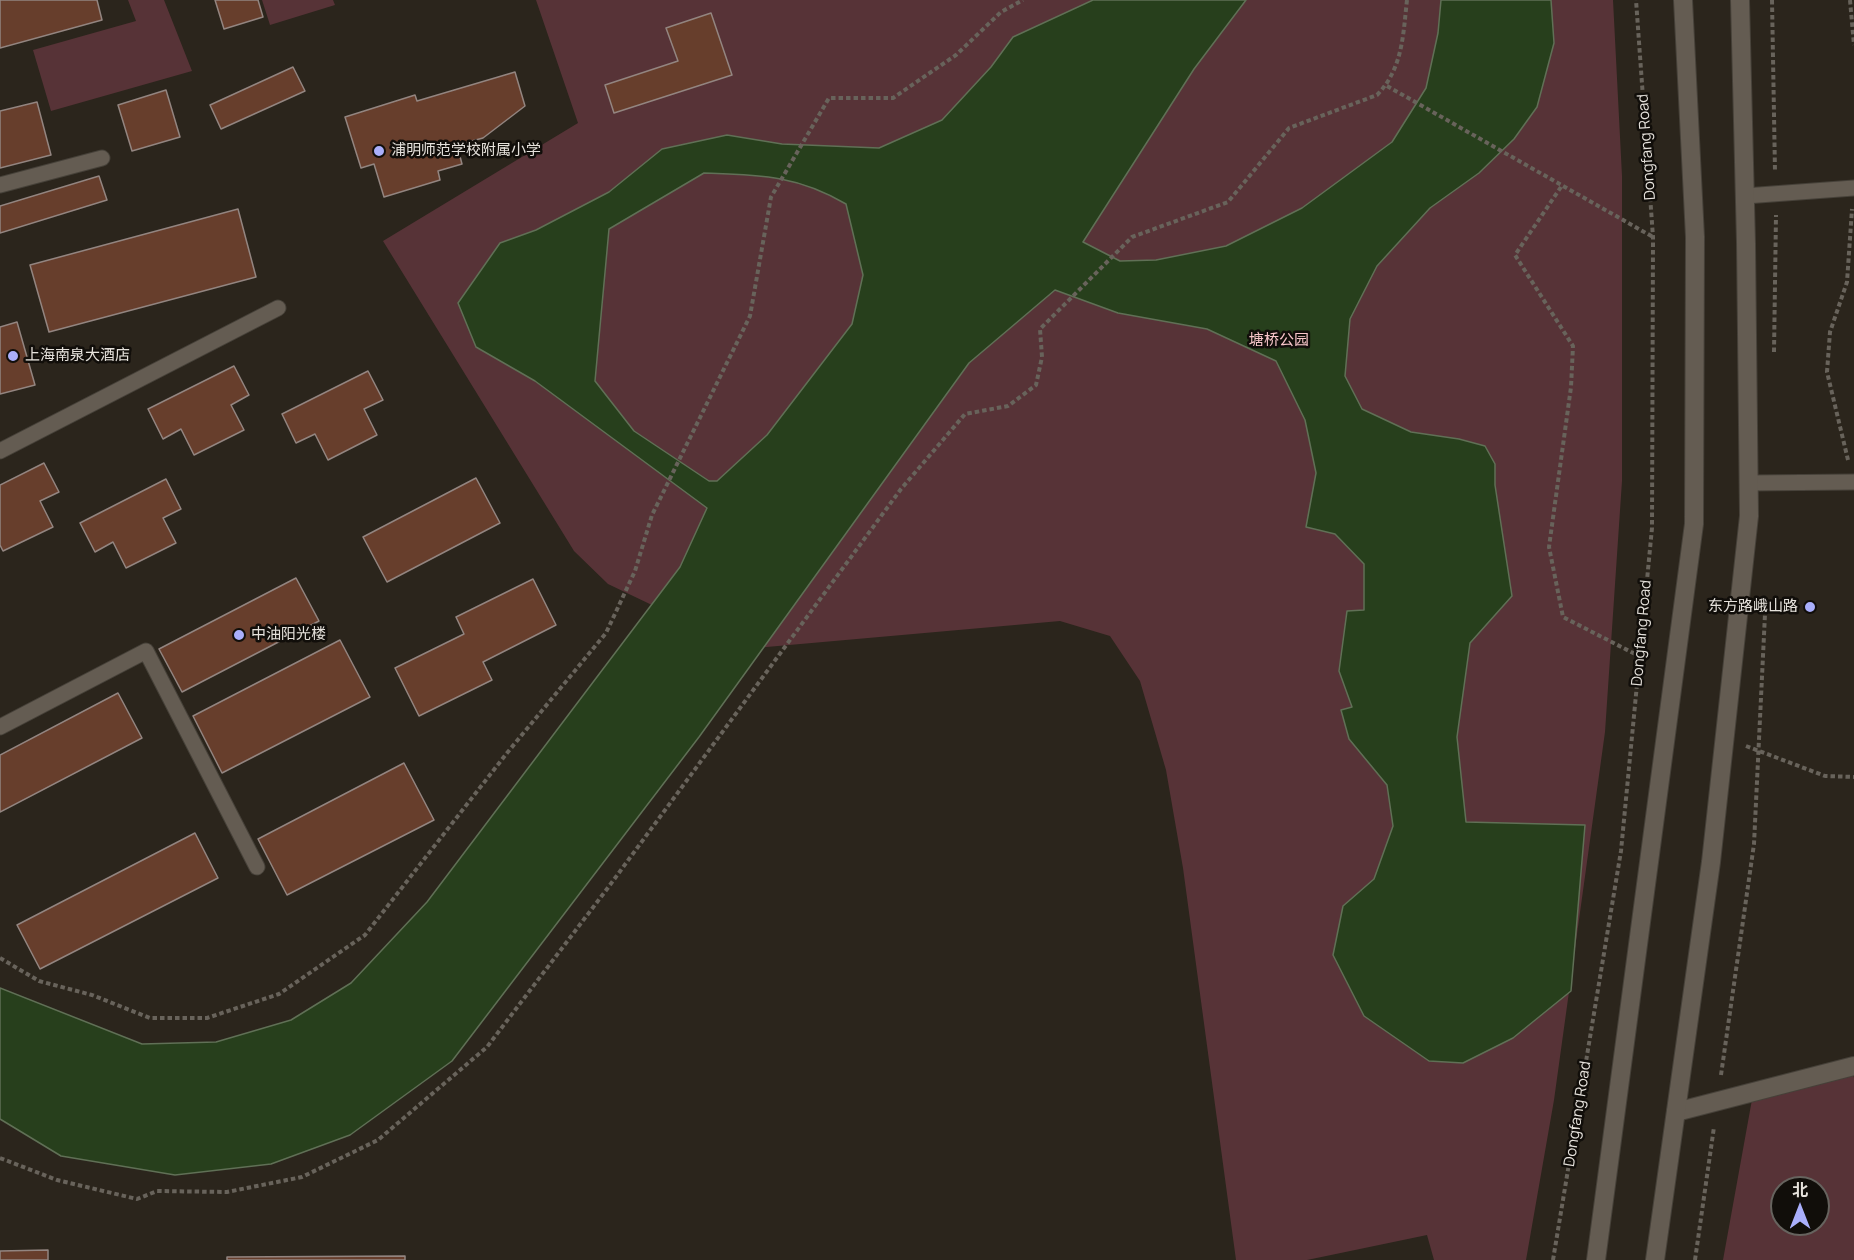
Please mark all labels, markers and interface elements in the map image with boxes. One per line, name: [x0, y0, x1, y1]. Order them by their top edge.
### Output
street label: Dongfang Road: [1634, 93, 1660, 201]
place label: 浦明师范学校附属小学: [391, 142, 541, 160]
marker: 浦明师范学校附属小学: [372, 144, 386, 158]
park label: 塘桥公园: [1249, 332, 1309, 350]
place label: 上海南泉大酒店: [25, 347, 130, 365]
marker: 上海南泉大酒店: [6, 349, 20, 363]
street label: Dongfang Road: [1628, 579, 1656, 687]
place label: 东方路峨山路: [1708, 598, 1798, 616]
marker: 东方路峨山路: [1803, 600, 1817, 614]
place label: 中油阳光楼: [251, 626, 326, 644]
marker: 中油阳光楼: [232, 628, 246, 642]
street label: Dongfang Road: [1561, 1060, 1595, 1168]
north arrow: [1770, 1176, 1830, 1236]
text: 北: [1792, 1179, 1808, 1201]

